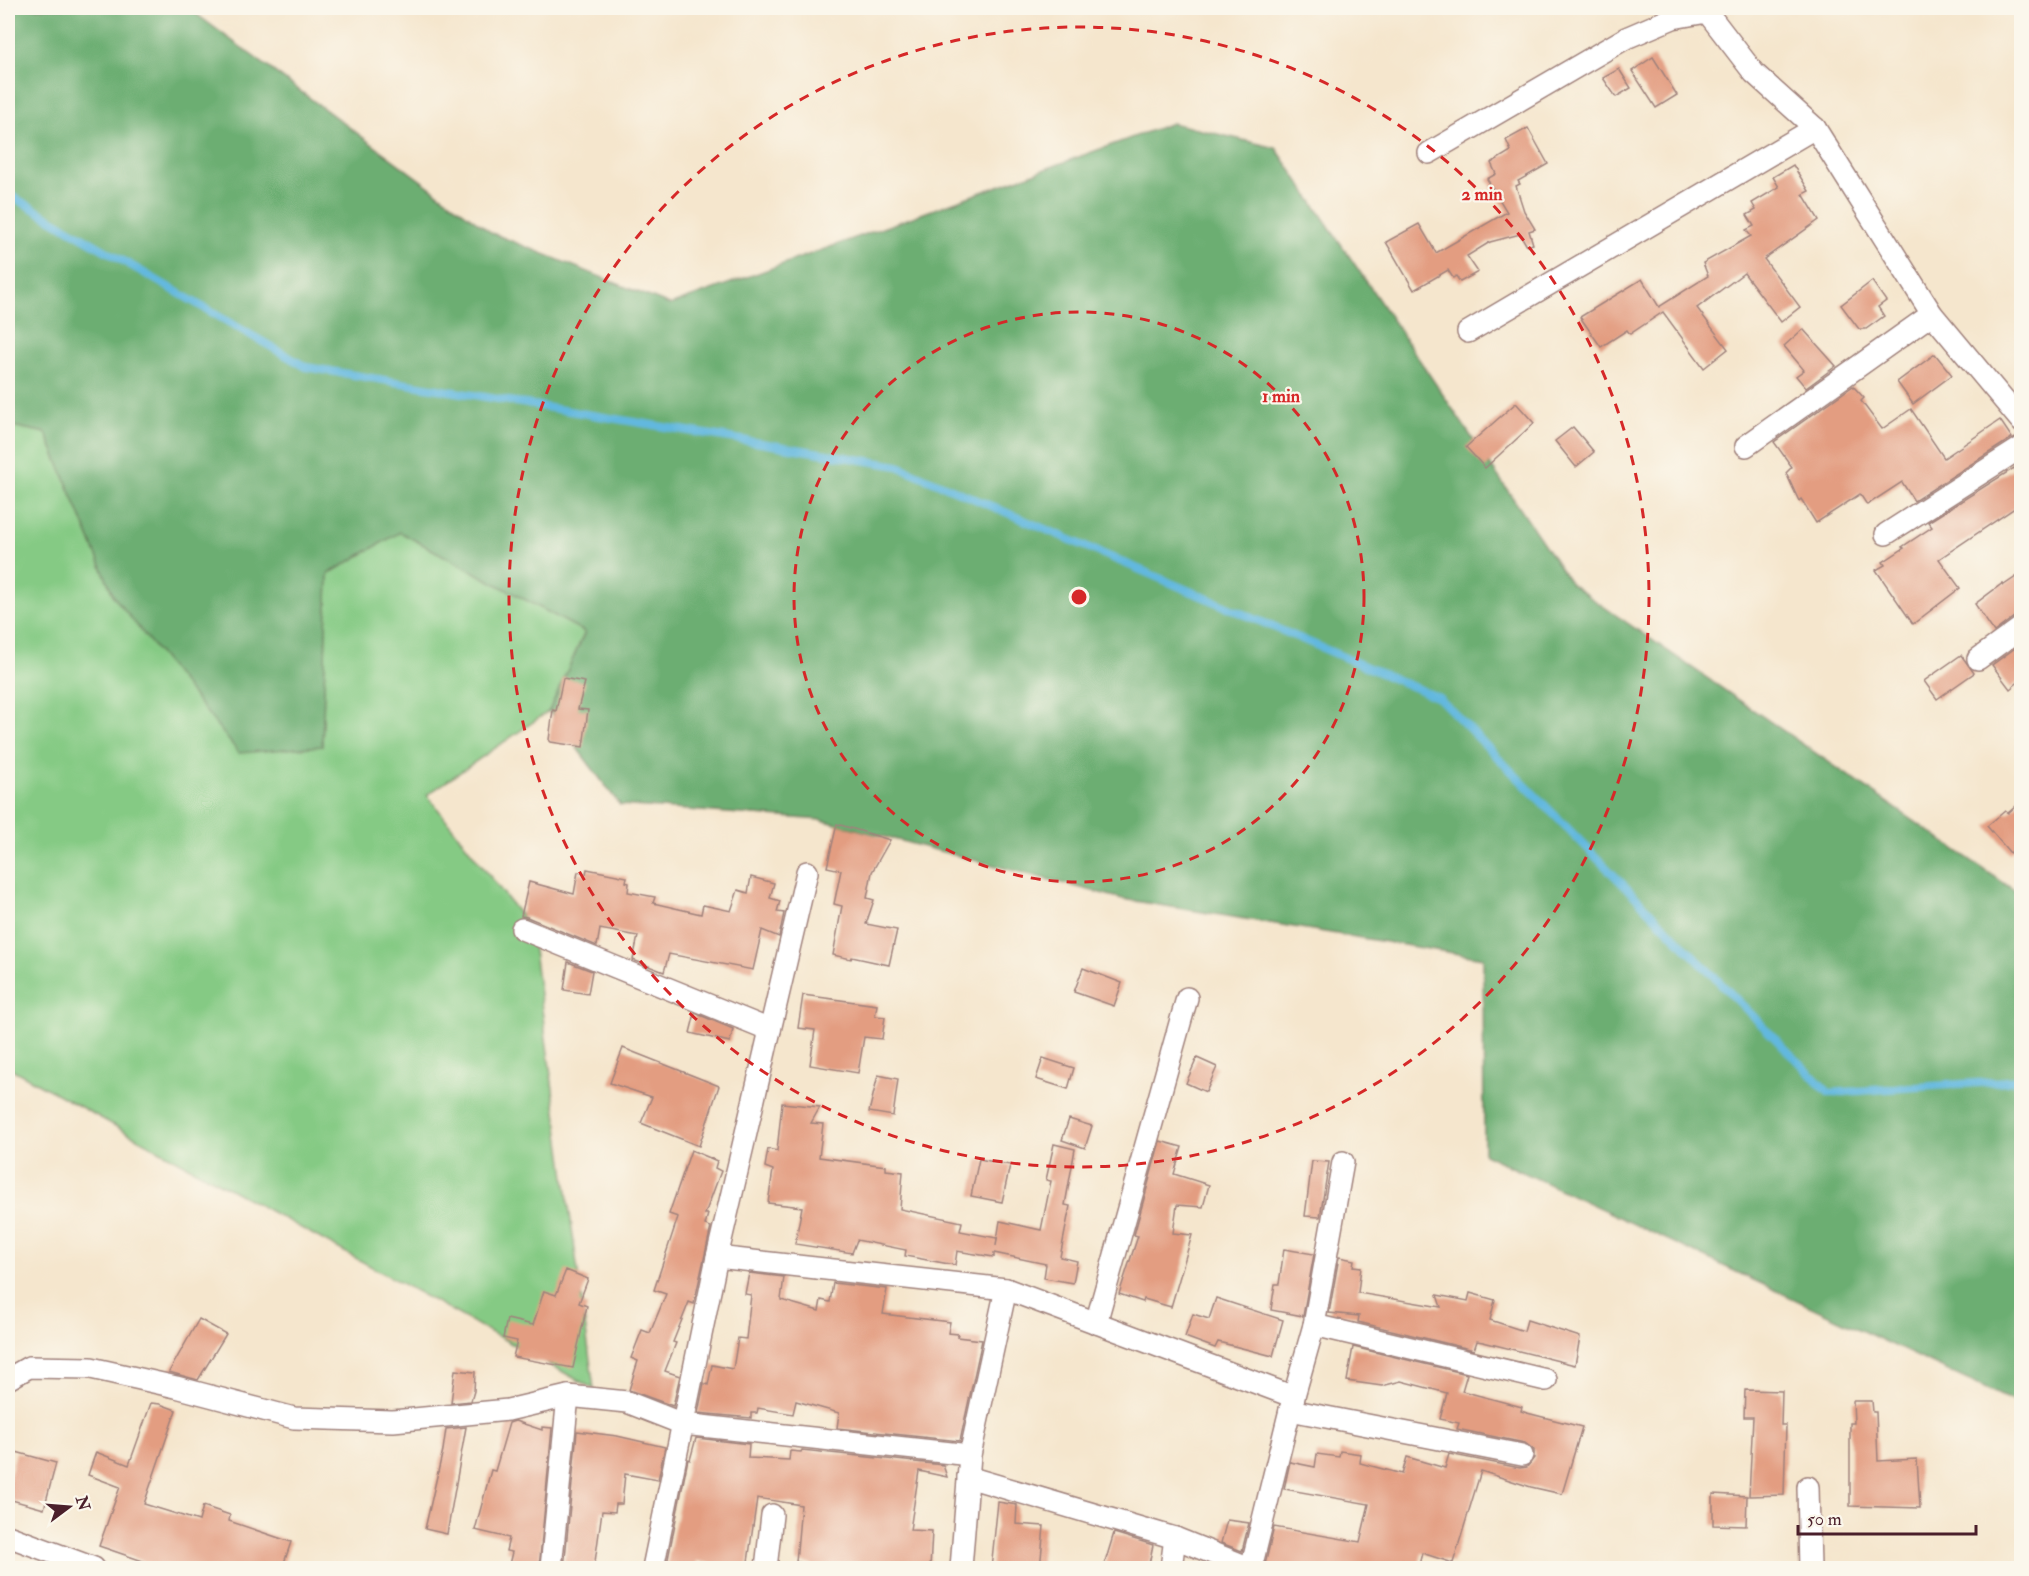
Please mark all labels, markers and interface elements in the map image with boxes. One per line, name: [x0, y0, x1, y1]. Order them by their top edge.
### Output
text: 2 min: [1462, 183, 1503, 206]
text: 1 min: [1262, 385, 1301, 408]
centre of rings: [1069, 587, 1089, 607]
north arrow: [39, 1477, 99, 1537]
text: N: [71, 1493, 94, 1513]
scale bar: [1798, 1498, 1976, 1536]
text: 50 m: [1807, 1508, 1842, 1531]

